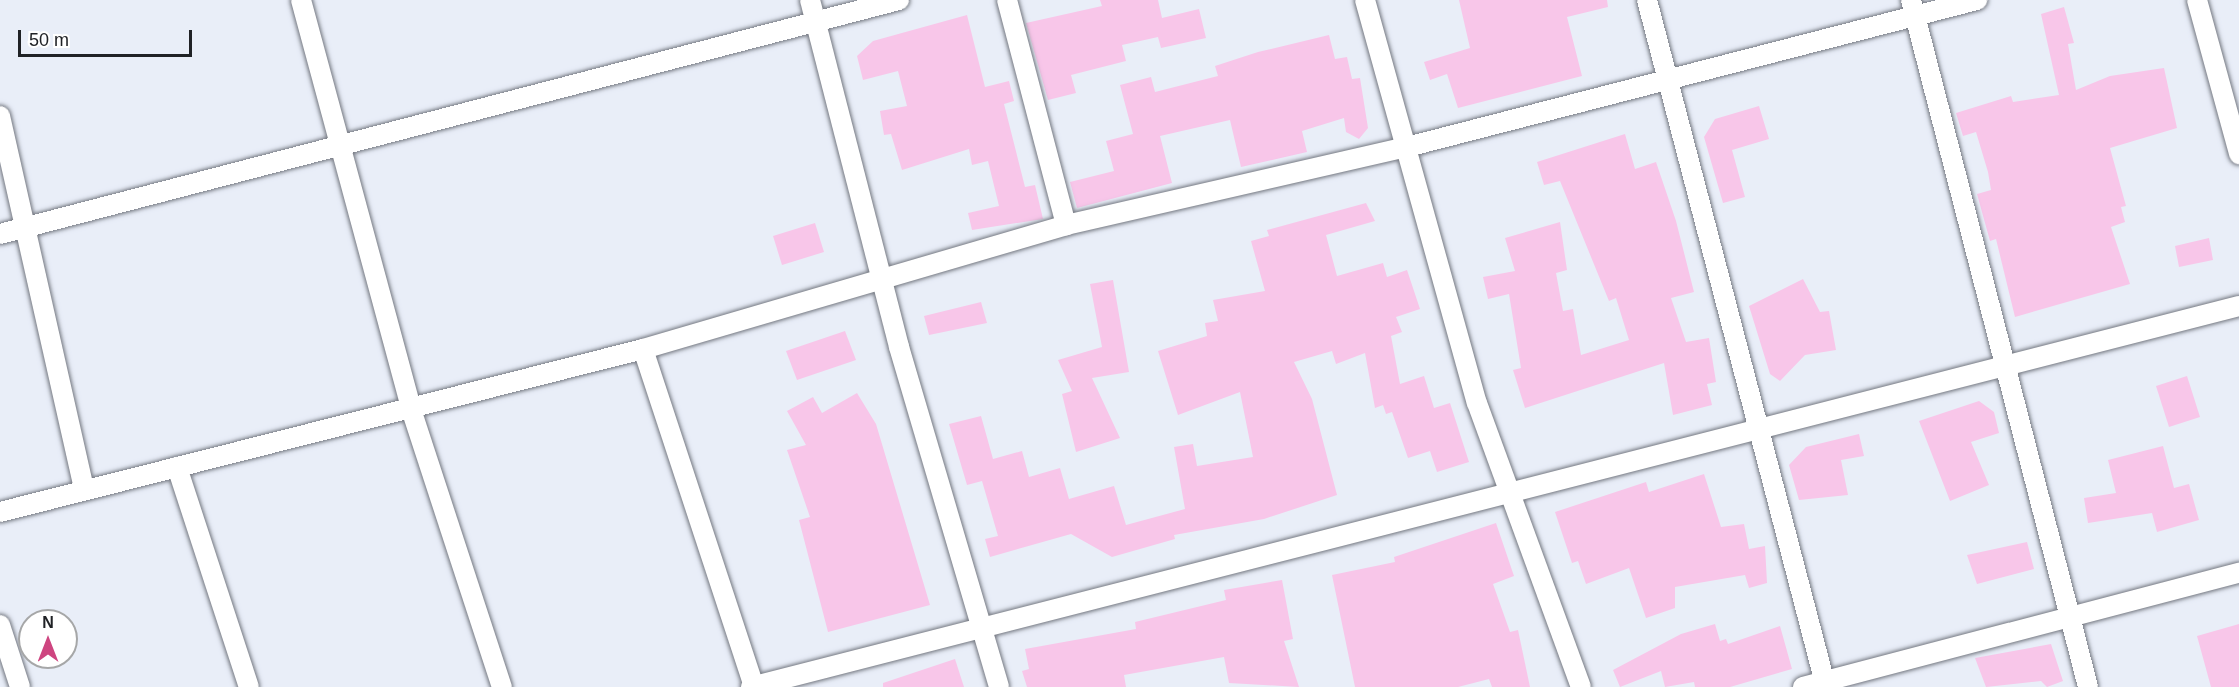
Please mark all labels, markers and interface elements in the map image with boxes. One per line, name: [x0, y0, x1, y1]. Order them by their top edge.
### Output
scale bar: [21, 18, 195, 56]
text: 50 m: [29, 30, 69, 50]
north arrow: [18, 609, 78, 669]
text: N: [42, 614, 54, 631]

